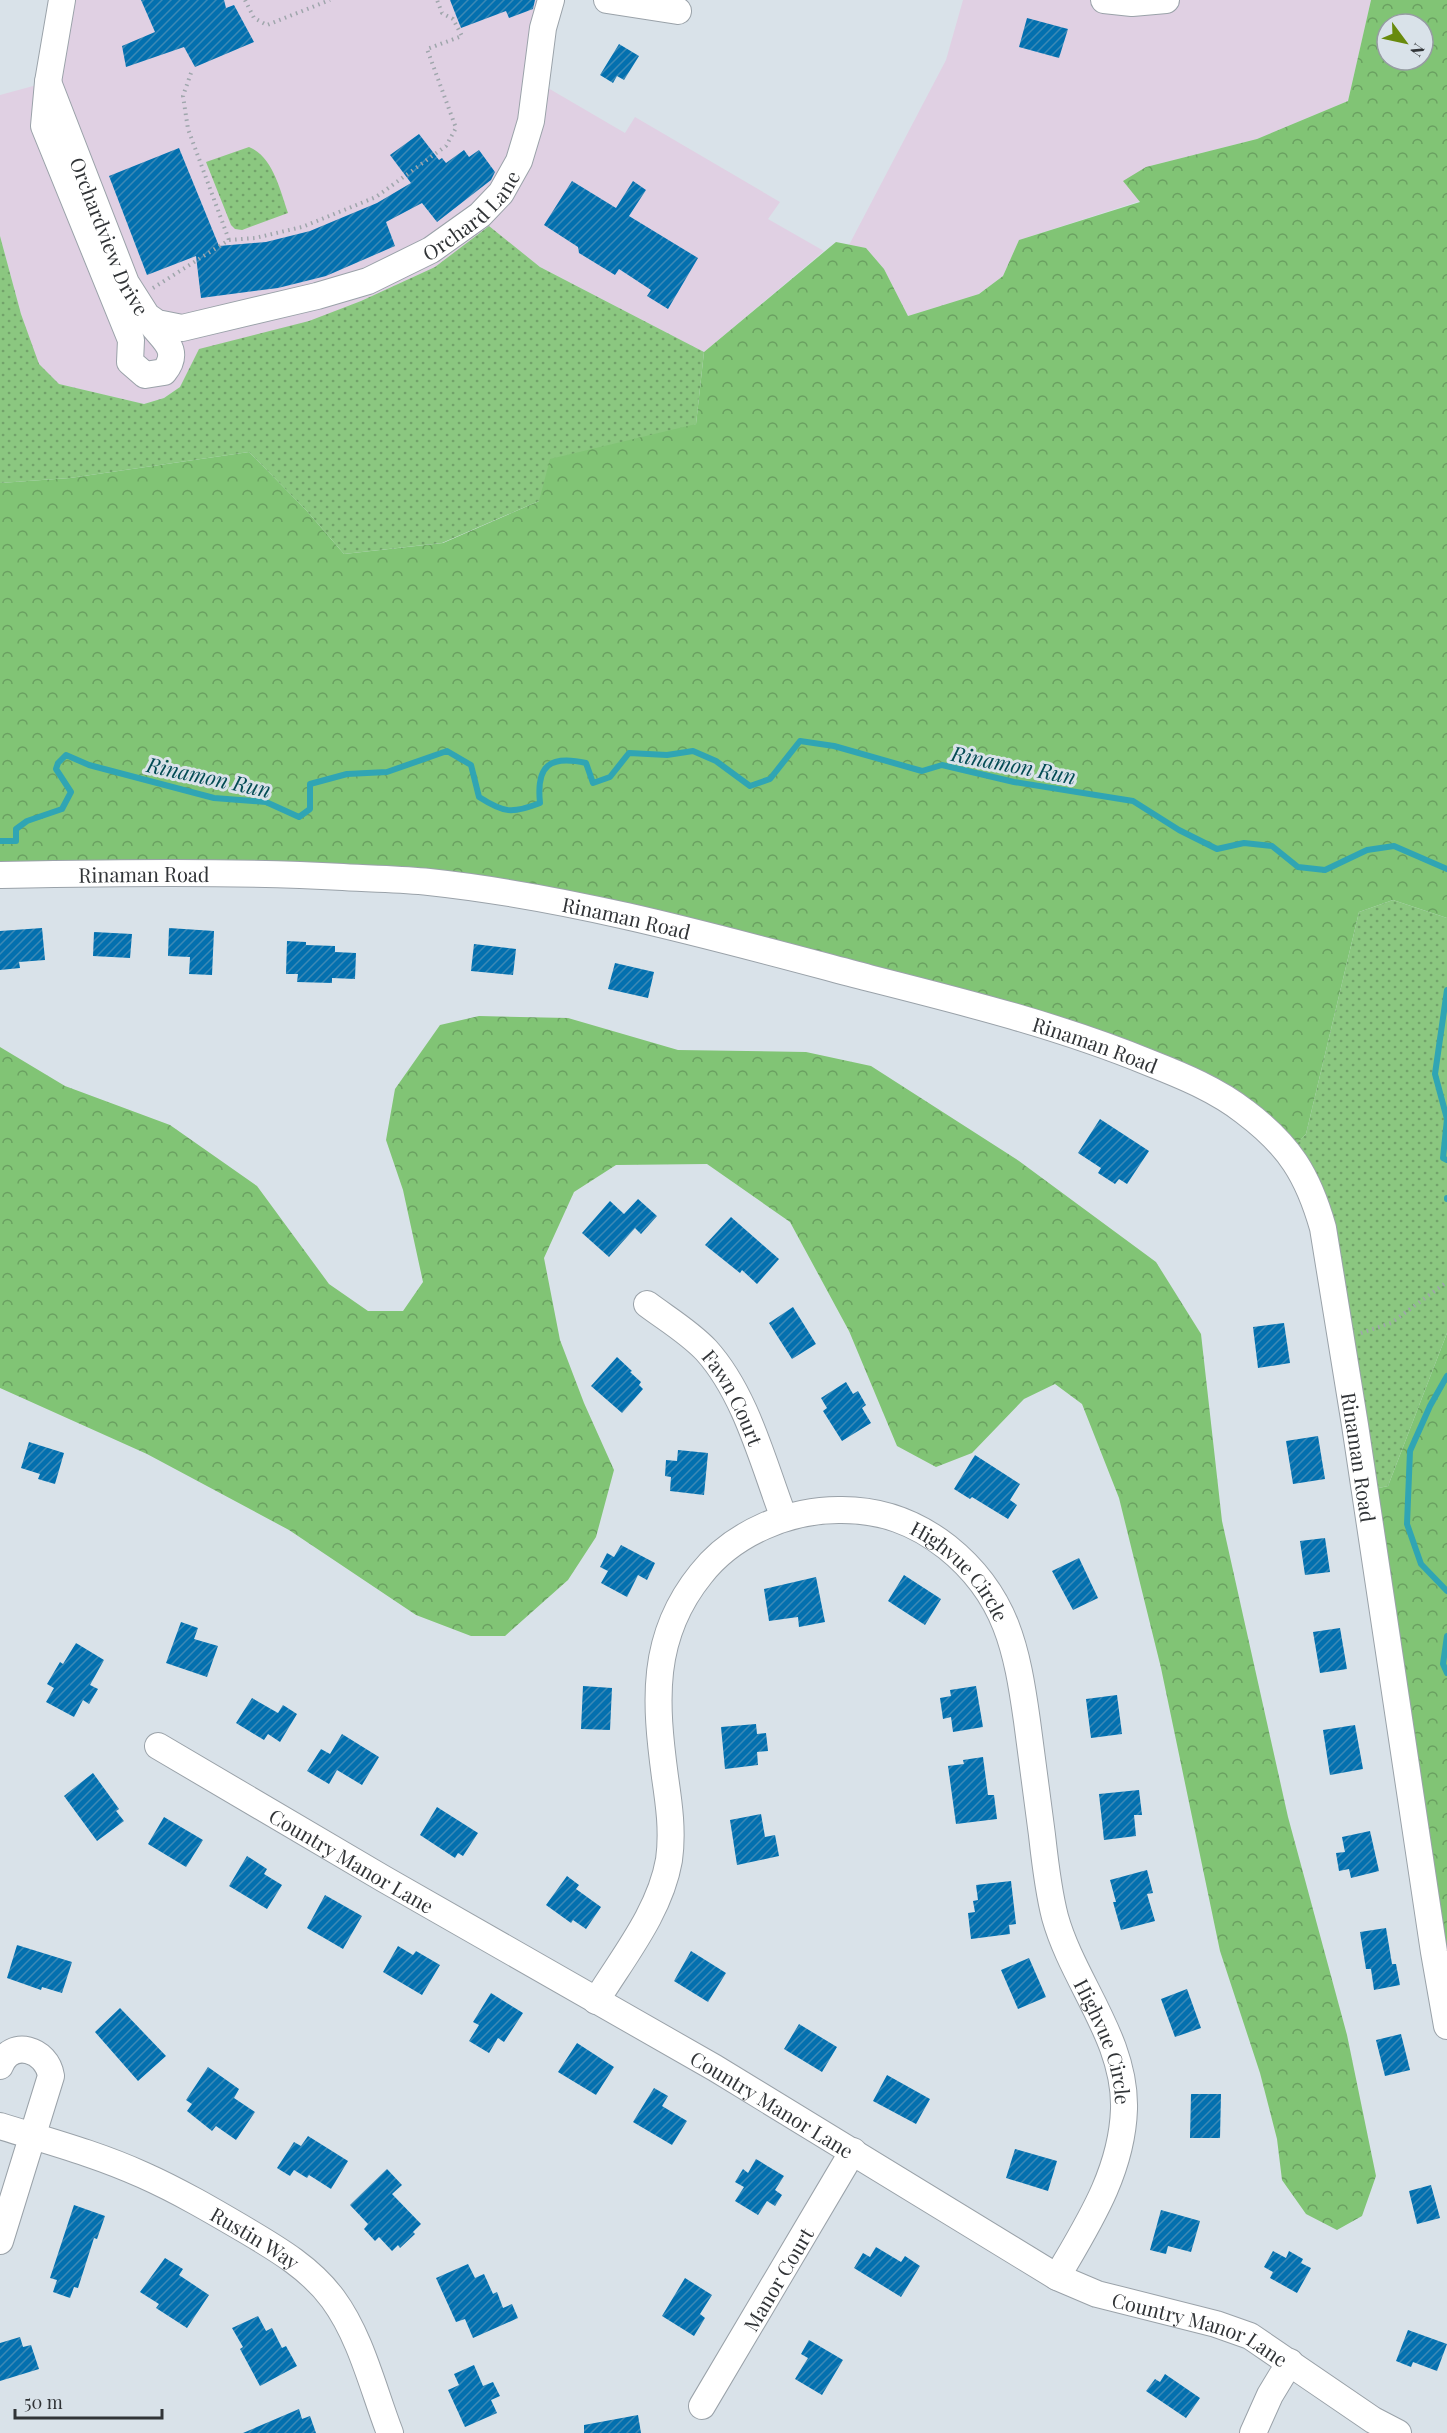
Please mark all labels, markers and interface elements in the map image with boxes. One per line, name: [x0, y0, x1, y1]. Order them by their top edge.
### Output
north arrow: [1375, 12, 1435, 72]
text: N: [1406, 40, 1430, 61]
street label: Orchardview Drive: [65, 153, 156, 320]
street label: Orchard Lane: [418, 165, 525, 266]
water label: Rinamon Run: [948, 738, 1079, 790]
water label: Rinamon Run: [143, 749, 274, 803]
street label: Rinaman Road: [78, 859, 210, 887]
street label: Rinaman Road: [560, 889, 694, 945]
street label: Rinaman Road: [1030, 1009, 1162, 1078]
street label: Fawn Court: [697, 1343, 771, 1450]
street label: Rinaman Road: [1336, 1390, 1383, 1524]
street label: Highvue Circle: [906, 1513, 1016, 1625]
street label: Country Manor Lane: [265, 1801, 439, 1918]
street label: Highvue Circle: [1069, 1974, 1138, 2105]
street label: Country Manor Lane: [686, 2044, 859, 2163]
street label: Rustin Way: [206, 2199, 306, 2275]
street label: Manor Court: [736, 2221, 819, 2335]
street label: Country Manor Lane: [1109, 2285, 1294, 2372]
scale bar: [15, 2382, 162, 2420]
text: 50 m: [24, 2390, 63, 2414]

